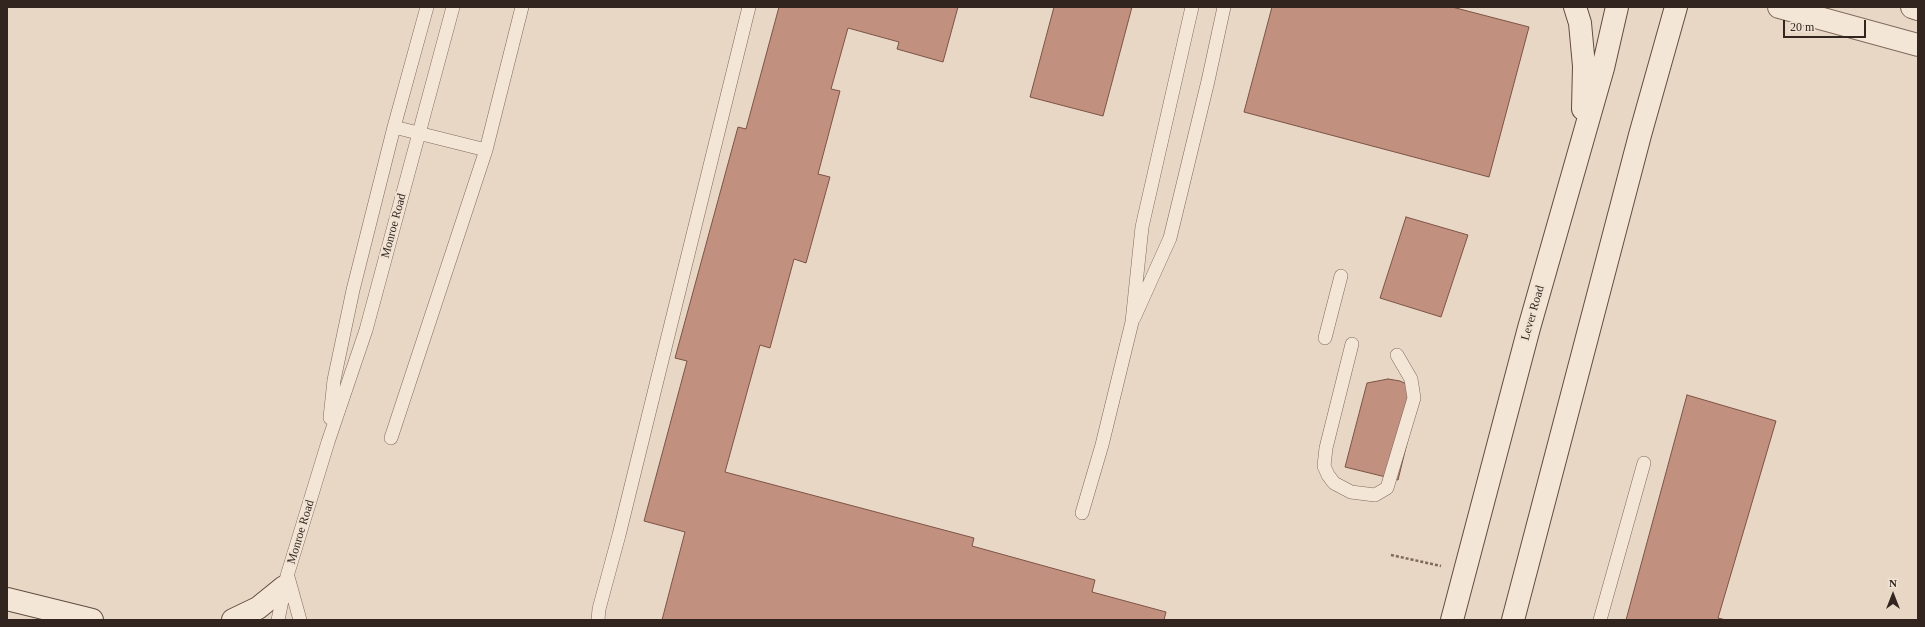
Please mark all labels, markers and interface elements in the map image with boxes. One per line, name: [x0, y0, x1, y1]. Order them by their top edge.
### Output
scale bar: [1785, 12, 1868, 38]
text: 20 m: [1790, 20, 1814, 34]
street label: Monroe Road: [378, 192, 410, 260]
street label: Lever Road: [1518, 284, 1548, 342]
street label: Monroe Road: [284, 498, 318, 566]
north arrow: [1873, 575, 1913, 615]
text: N: [1889, 577, 1897, 589]

